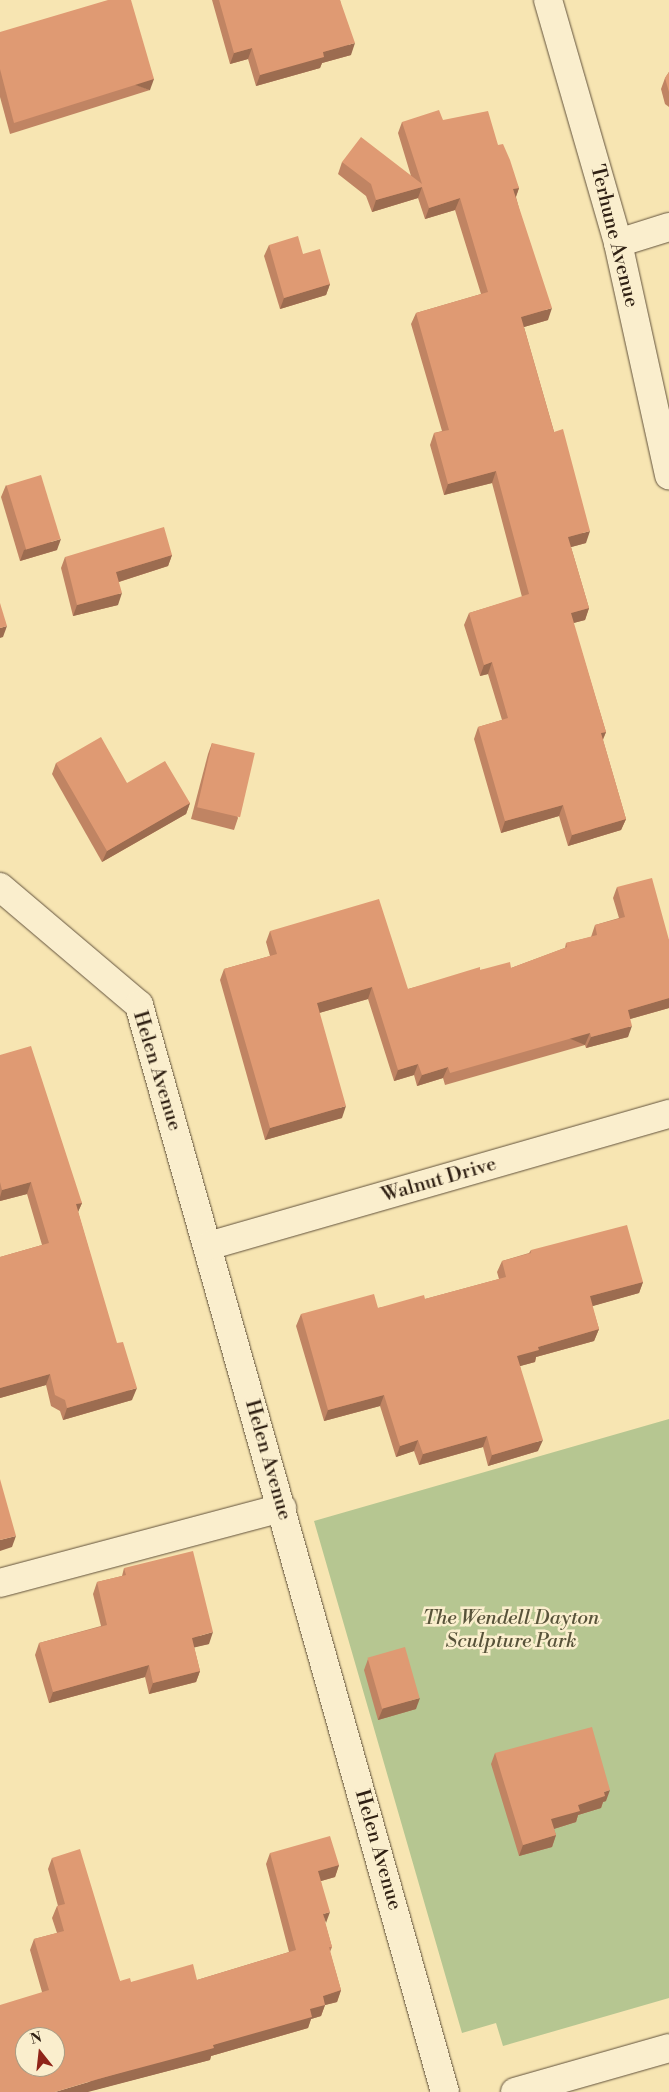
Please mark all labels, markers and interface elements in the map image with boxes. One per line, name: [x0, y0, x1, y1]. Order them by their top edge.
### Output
street label: Terhune Avenue: [585, 162, 643, 310]
street label: Helen Avenue: [127, 1008, 187, 1134]
street label: Walnut Drive: [379, 1152, 499, 1208]
street label: Helen Avenue: [239, 1397, 297, 1523]
park label: The Wendell Dayton Sculpture Park: [423, 1607, 599, 1654]
street label: Helen Avenue: [349, 1787, 407, 1913]
north arrow: [15, 2027, 65, 2077]
text: N: [28, 2028, 44, 2049]

